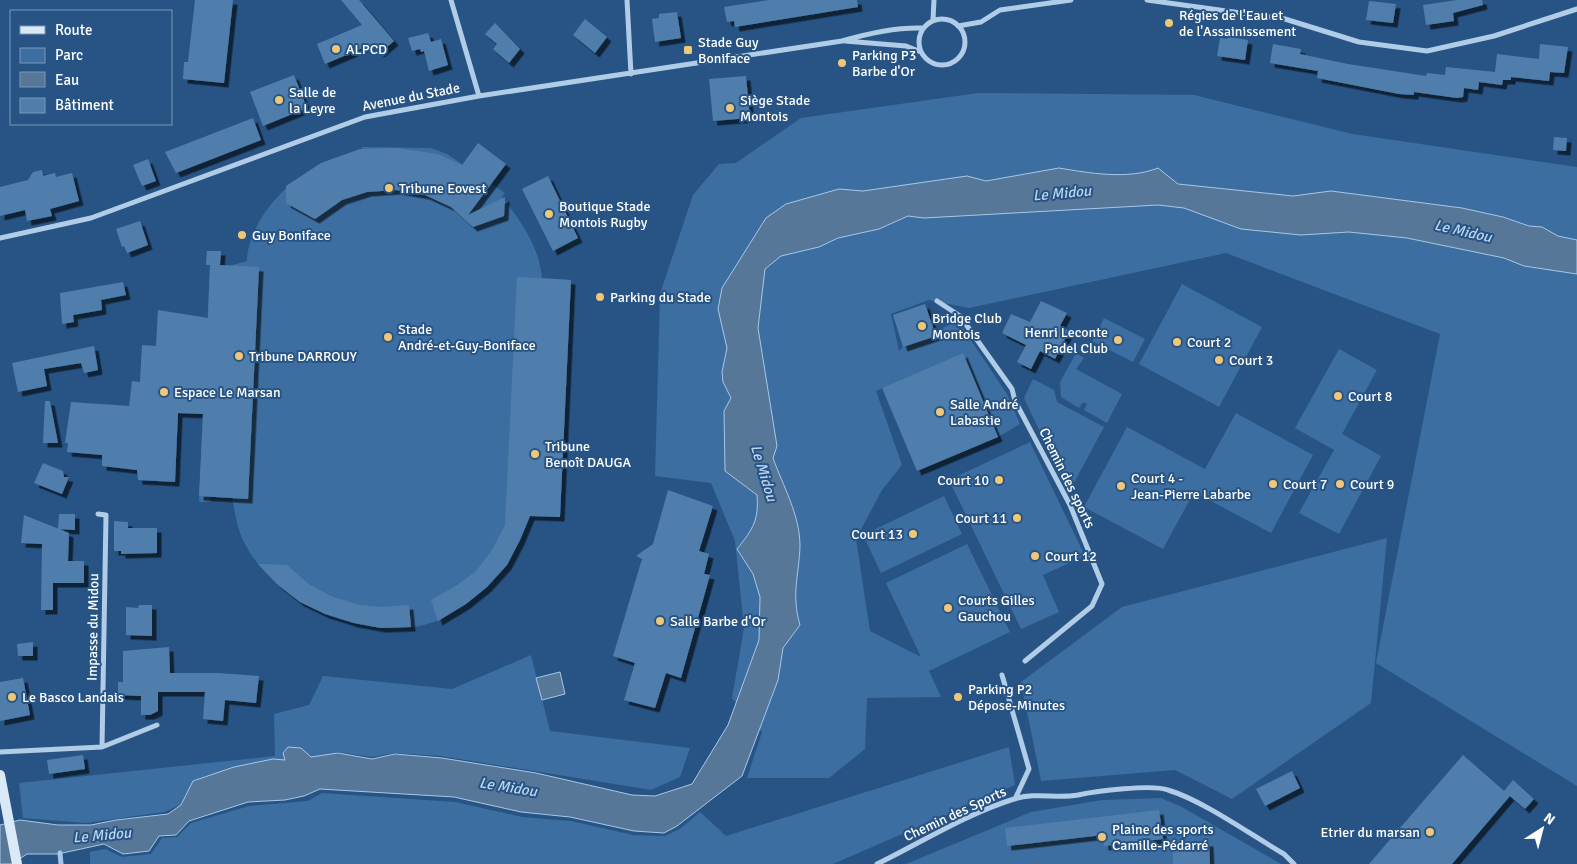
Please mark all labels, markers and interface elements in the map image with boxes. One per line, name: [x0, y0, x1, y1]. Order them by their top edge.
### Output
place label: Régies de l'Eau et de l'Assainissement: [1179, 7, 1296, 40]
legend: [10, 10, 172, 125]
marker: Régies de l'Eau et de l'Assainissement: [1163, 17, 1175, 29]
text: Route: [55, 21, 92, 39]
place label: Stade Guy Boniface: [698, 34, 759, 67]
place label: ALPCD: [346, 41, 387, 58]
marker: ALPCD: [330, 43, 342, 55]
marker: Stade Guy Boniface: [682, 44, 694, 56]
text: Parc: [55, 46, 83, 64]
place label: Parking P3 Barbe d'Or: [852, 47, 916, 80]
marker: Parking P3 Barbe d'Or: [836, 57, 848, 69]
text: Eau: [55, 71, 79, 89]
street label: Avenue du Stade: [361, 79, 461, 115]
place label: Salle de la Leyre: [289, 84, 336, 117]
place label: Siège Stade Montois: [740, 92, 810, 125]
marker: Salle de la Leyre: [273, 94, 285, 106]
text: Bâtiment: [55, 96, 114, 114]
marker: Siège Stade Montois: [724, 102, 736, 114]
place label: Tribune Eovest: [399, 180, 486, 197]
water label: Le Midou: [1032, 181, 1093, 205]
marker: Tribune Eovest: [383, 182, 395, 194]
place label: Boutique Stade Montois Rugby: [559, 198, 650, 231]
marker: Boutique Stade Montois Rugby: [543, 208, 555, 220]
water label: Le Midou: [1433, 216, 1494, 247]
place label: Guy Boniface: [252, 227, 331, 244]
marker: Guy Boniface: [236, 229, 248, 241]
place label: Parking du Stade: [610, 289, 711, 306]
marker: Parking du Stade: [594, 291, 606, 303]
place label: Bridge Club Montois: [932, 310, 1002, 343]
marker: Bridge Club Montois: [916, 320, 928, 332]
place label: Stade André-et-Guy-Boniface: [398, 321, 536, 354]
place label: Henri Leconte Padel Club: [1024, 324, 1108, 357]
marker: Stade André-et-Guy-Boniface: [382, 331, 394, 343]
marker: Henri Leconte Padel Club: [1112, 334, 1124, 346]
place label: Court 2: [1187, 334, 1231, 351]
marker: Court 2: [1171, 336, 1183, 348]
place label: Tribune DARROUY: [249, 348, 357, 365]
marker: Tribune DARROUY: [233, 350, 245, 362]
place label: Court 3: [1229, 352, 1273, 369]
marker: Court 3: [1213, 354, 1225, 366]
place label: Espace Le Marsan: [174, 384, 281, 401]
marker: Espace Le Marsan: [158, 386, 170, 398]
place label: Court 8: [1348, 388, 1392, 405]
marker: Court 8: [1332, 390, 1344, 402]
place label: Salle André Labastie: [950, 396, 1018, 429]
marker: Salle André Labastie: [934, 406, 946, 418]
street label: Chemin des sports: [1035, 425, 1099, 531]
place label: Tribune Benoît DAUGA: [545, 438, 632, 471]
water label: Le Midou: [747, 442, 781, 504]
marker: Tribune Benoît DAUGA: [529, 448, 541, 460]
place label: Court 4 - Jean-Pierre Labarbe: [1131, 470, 1251, 503]
place label: Court 10: [937, 472, 989, 489]
marker: Court 10: [993, 474, 1005, 486]
place label: Court 7: [1283, 476, 1327, 493]
place label: Court 9: [1350, 476, 1394, 493]
marker: Court 7: [1267, 478, 1279, 490]
marker: Court 9: [1334, 478, 1346, 490]
marker: Court 4 - Jean-Pierre Labarbe: [1115, 480, 1127, 492]
place label: Court 11: [955, 510, 1007, 527]
marker: Court 11: [1011, 512, 1023, 524]
place label: Court 13: [851, 526, 903, 543]
marker: Court 13: [907, 528, 919, 540]
place label: Court 12: [1045, 548, 1097, 565]
marker: Court 12: [1029, 550, 1041, 562]
street label: Impasse du Midou: [84, 573, 102, 681]
place label: Courts Gilles Gauchou: [958, 592, 1035, 625]
marker: Courts Gilles Gauchou: [942, 602, 954, 614]
place label: Salle Barbe d'Or: [670, 613, 767, 630]
marker: Salle Barbe d'Or: [654, 615, 666, 627]
place label: Parking P2 Dépose-Minutes: [968, 681, 1065, 714]
place label: Le Basco Landais: [22, 689, 124, 706]
marker: Le Basco Landais: [6, 691, 18, 703]
marker: Parking P2 Dépose-Minutes: [952, 691, 964, 703]
water label: Le Midou: [478, 774, 539, 801]
street label: Chemin des Sports: [901, 783, 1009, 845]
north arrow: [1517, 804, 1567, 854]
text: N: [1540, 809, 1558, 829]
place label: Plaine des sports Camille-Pédarré: [1112, 821, 1214, 854]
water label: Le Midou: [72, 823, 133, 847]
place label: Etrier du marsan: [1320, 824, 1420, 841]
marker: Etrier du marsan: [1424, 826, 1436, 838]
marker: Plaine des sports Camille-Pédarré: [1096, 831, 1108, 843]

